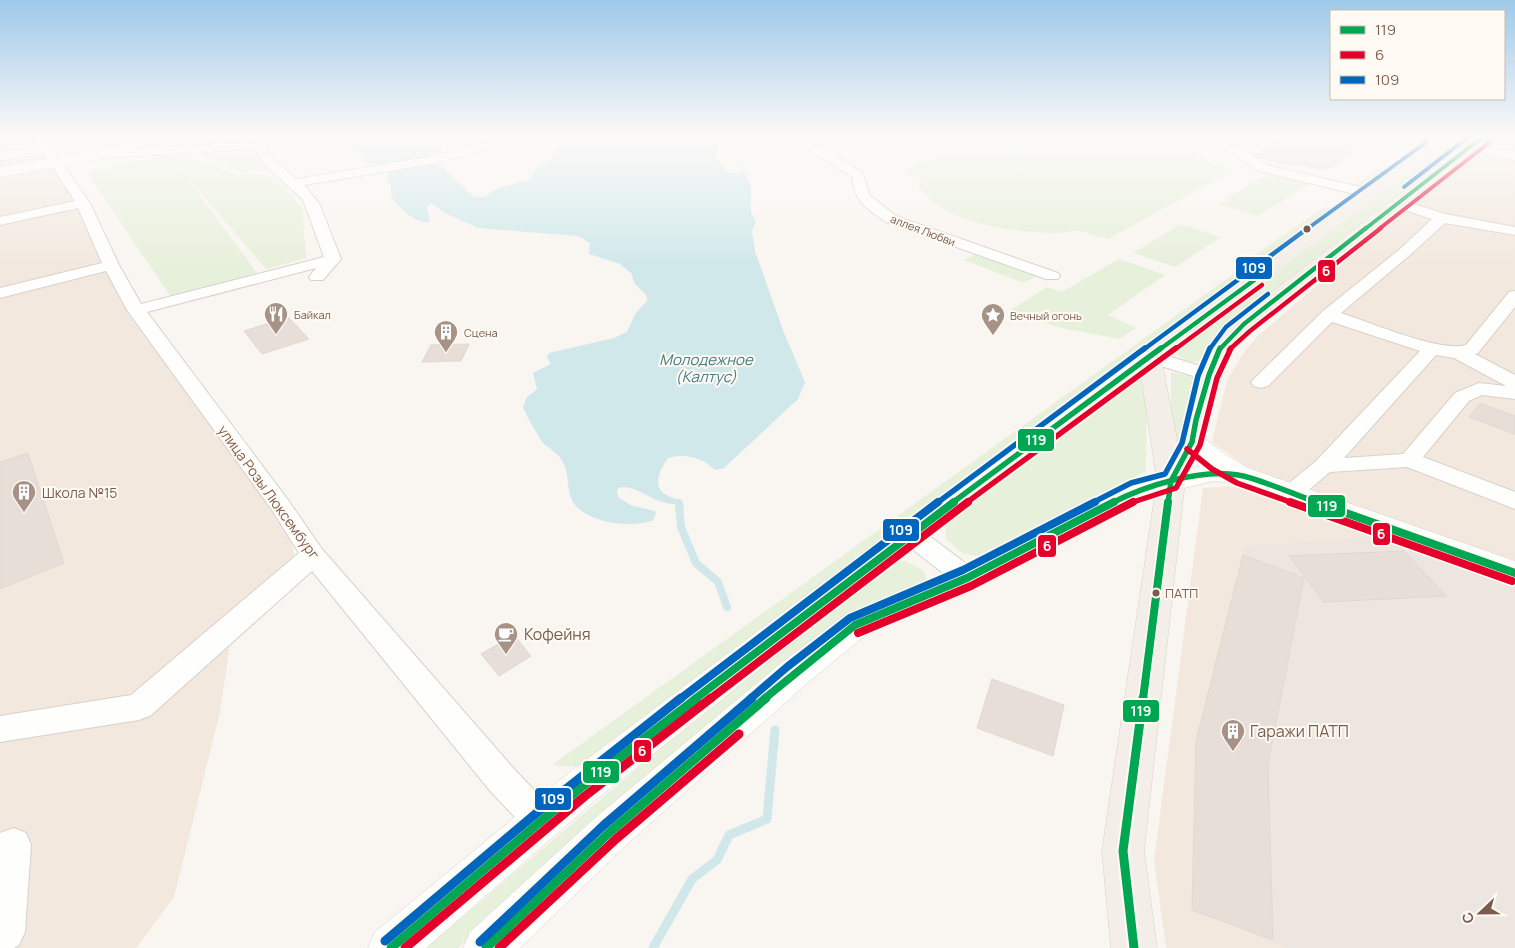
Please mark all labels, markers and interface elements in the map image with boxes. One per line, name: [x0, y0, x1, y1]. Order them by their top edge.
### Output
legend: [1330, 10, 1505, 100]
text: 119: [1375, 19, 1396, 40]
text: 6: [1375, 44, 1384, 65]
text: 109: [1375, 69, 1399, 90]
street label: аллея Любви: [888, 211, 958, 249]
unlabelled marker: [1302, 224, 1312, 234]
line badge: 109: [1235, 256, 1273, 280]
text: 109: [1242, 258, 1266, 277]
line badge: 6: [1317, 259, 1336, 283]
text: 6: [1322, 261, 1330, 280]
restaurant icon: Байкал: [263, 301, 289, 335]
place icon: Вечный огонь: [980, 302, 1006, 336]
place label: Байкал: [294, 307, 331, 322]
place label: Вечный огонь: [1010, 308, 1082, 323]
building icon: Сцена: [433, 319, 459, 353]
place label: Сцена: [464, 325, 498, 340]
water label: Молодежное (Калтус): [659, 349, 754, 387]
street label: улица Розы Люксембург: [214, 421, 324, 563]
line badge: 119: [1017, 428, 1055, 452]
text: 119: [1026, 430, 1046, 449]
building icon: Школа №15: [11, 479, 37, 513]
place label: Школа №15: [42, 483, 117, 502]
line badge: 119: [1307, 494, 1346, 518]
text: 119: [1317, 496, 1337, 515]
line badge: 109: [882, 518, 920, 542]
text: 109: [889, 520, 913, 539]
line badge: 6: [1372, 522, 1391, 546]
text: 6: [1377, 524, 1385, 543]
line badge: 6: [1037, 534, 1057, 558]
text: 6: [1043, 536, 1051, 555]
place label: ПАТП: [1165, 584, 1198, 602]
marker: ПАТП: [1151, 588, 1161, 598]
cafe icon: Кофейня: [493, 621, 519, 655]
place label: Кофейня: [524, 623, 591, 645]
line badge: 119: [1122, 699, 1160, 723]
text: 119: [1131, 701, 1151, 720]
building icon: Гаражи ПАТП: [1220, 718, 1246, 752]
place label: Гаражи ПАТП: [1250, 720, 1349, 742]
line badge: 6: [633, 739, 652, 763]
text: 6: [638, 741, 646, 760]
line badge: 119: [582, 760, 620, 784]
text: 119: [591, 762, 611, 781]
line badge: 109: [534, 787, 572, 811]
text: 109: [541, 789, 565, 808]
north arrow: [1455, 888, 1505, 938]
text: С: [1457, 910, 1478, 926]

